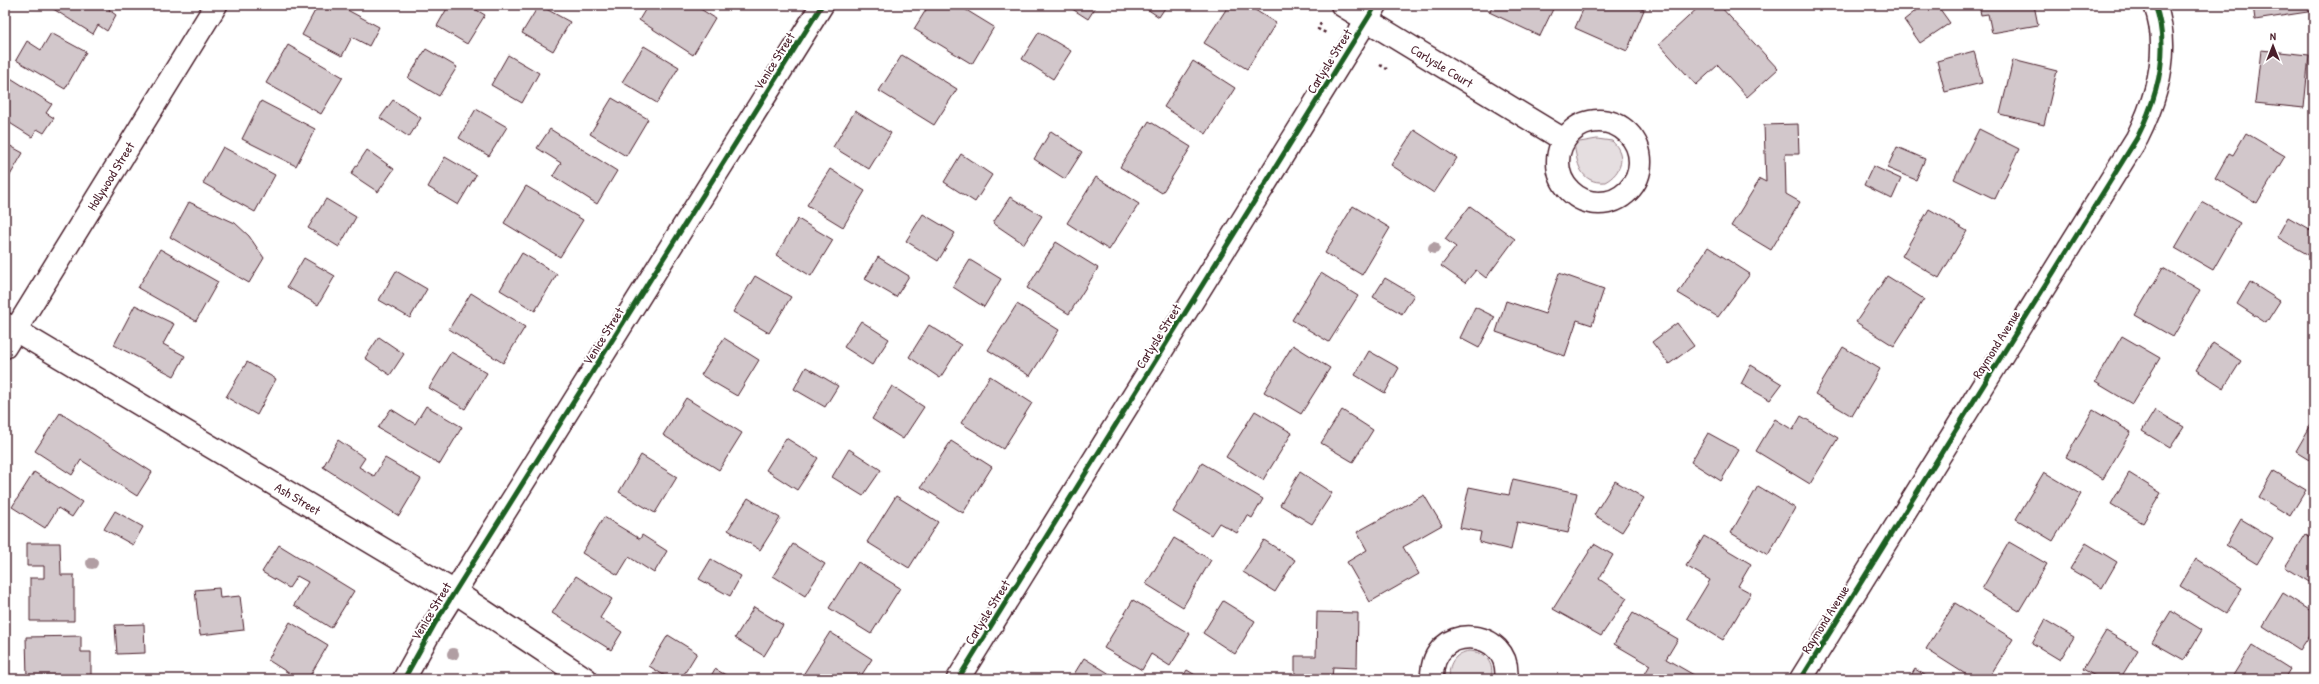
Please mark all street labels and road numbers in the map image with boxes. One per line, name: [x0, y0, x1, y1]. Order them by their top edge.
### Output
street label: Carlysle Street: [1302, 25, 1356, 97]
street label: Venice Street: [749, 28, 799, 93]
street label: Carlysle Court: [1407, 40, 1477, 92]
street label: Hollywood Street: [83, 138, 139, 214]
street label: Carlysle Street: [1131, 300, 1185, 372]
street label: Venice Street: [578, 303, 628, 368]
street label: Raymond Avenue: [1968, 306, 2024, 382]
street label: Ash Street: [272, 478, 325, 519]
street label: Carlysle Street: [960, 576, 1014, 648]
street label: Venice Street: [407, 578, 456, 643]
street label: Raymond Avenue: [1797, 581, 1853, 657]

